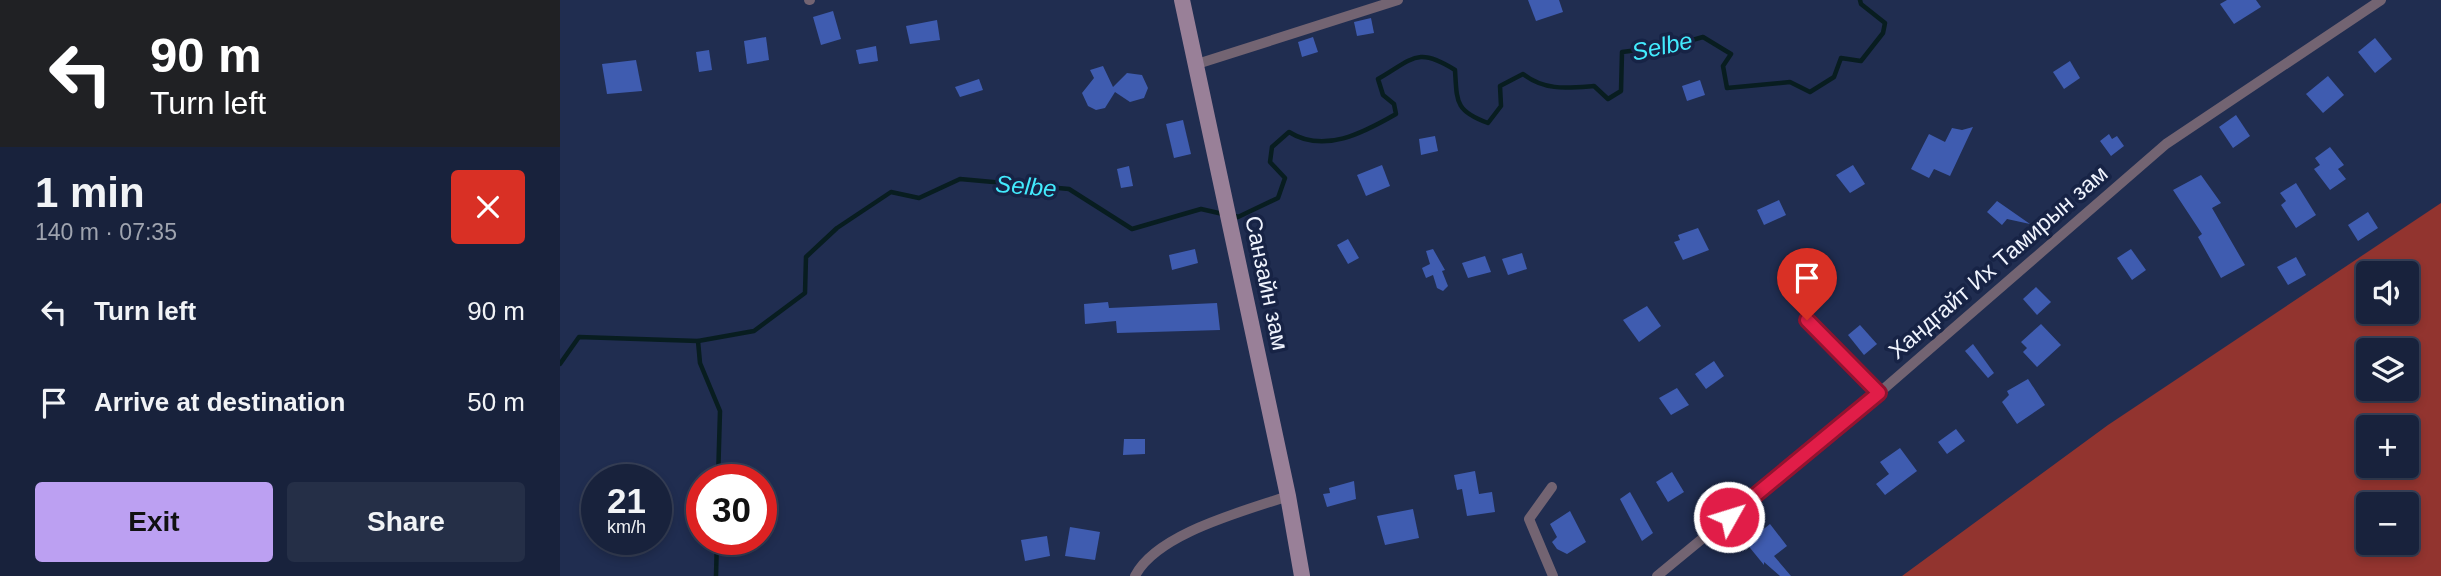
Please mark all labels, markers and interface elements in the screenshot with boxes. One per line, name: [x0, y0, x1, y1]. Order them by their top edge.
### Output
water label: Selbe: [1629, 26, 1695, 66]
icon: left: [35, 28, 126, 119]
text: 90 m: [150, 28, 262, 82]
text: Turn left: [150, 85, 266, 121]
street label: Хандгайт Их Тамирын зам: [1883, 160, 2113, 364]
text: 1 min: [35, 169, 145, 216]
button: close: [451, 170, 525, 244]
water label: Selbe: [994, 170, 1058, 202]
street label: Санзайн зам: [1240, 213, 1294, 353]
text: 140 m · 07:35: [35, 219, 177, 245]
pin: [1777, 248, 1837, 320]
icon: arrive: [1788, 259, 1826, 297]
map controls: [2356, 261, 2419, 555]
button: sound: [2356, 261, 2419, 324]
icon: left: [35, 293, 73, 331]
text: Turn left: [94, 296, 196, 326]
text: 90 m: [467, 296, 525, 326]
button: layers: [2356, 338, 2419, 401]
icon: arrive: [35, 384, 73, 422]
text: Arrive at destination: [94, 387, 345, 417]
text: 50 m: [467, 387, 525, 417]
button: +: [2356, 415, 2419, 478]
speed limit sign: 30: [686, 464, 777, 555]
position arrow: [1692, 480, 1766, 554]
text: 21: [607, 481, 646, 520]
button: Exit: [35, 482, 273, 562]
button: Share: [287, 482, 525, 562]
button: −: [2356, 492, 2419, 555]
text: km/h: [607, 517, 646, 537]

